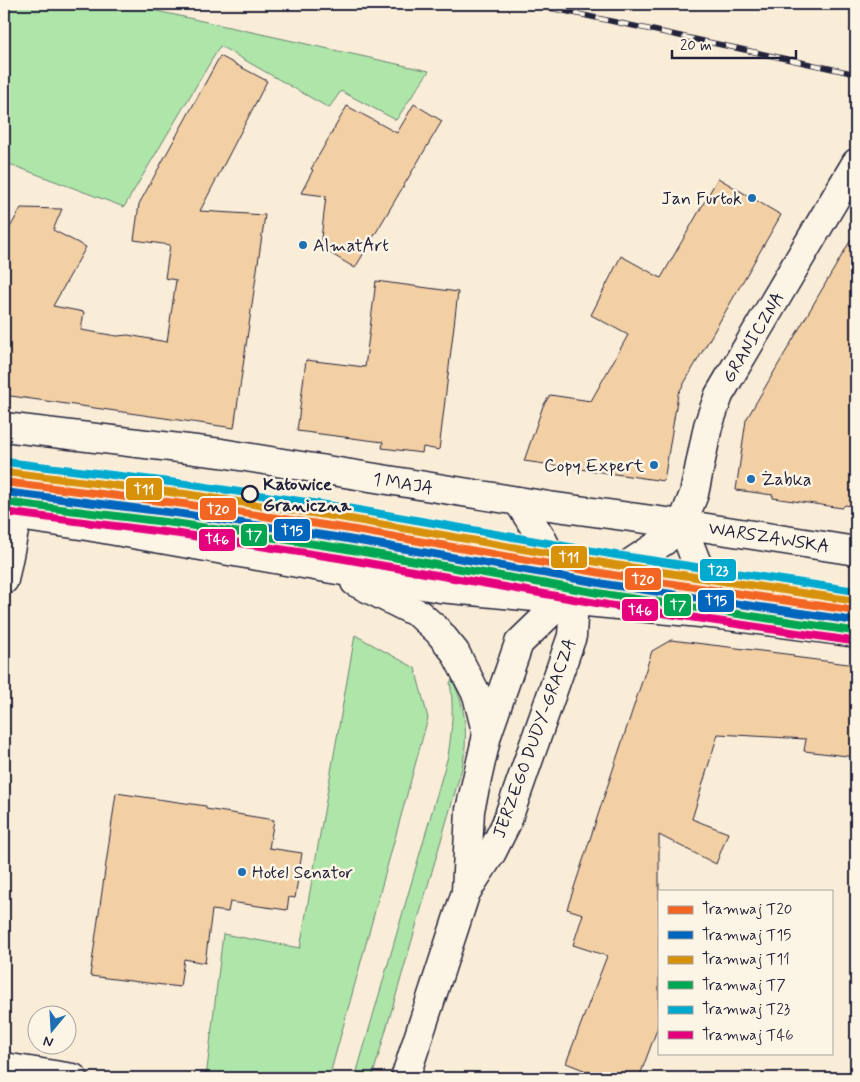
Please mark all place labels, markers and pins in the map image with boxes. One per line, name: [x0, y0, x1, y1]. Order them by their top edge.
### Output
place label: Jan Furtok: [661, 187, 742, 211]
marker: Jan Furtok: [746, 192, 758, 204]
place label: AlmatArt: [313, 234, 389, 258]
marker: AlmatArt: [297, 239, 309, 251]
place label: Copy Expert: [544, 454, 644, 478]
marker: Copy Expert: [648, 459, 660, 471]
place label: Żabka: [761, 468, 812, 492]
place label: Katowice Graniczna: [263, 473, 353, 518]
marker: Żabka: [745, 473, 757, 485]
marker: Katowice Graniczna: [241, 485, 259, 503]
place label: Hotel Senator: [252, 861, 354, 885]
marker: Hotel Senator: [236, 866, 248, 878]

